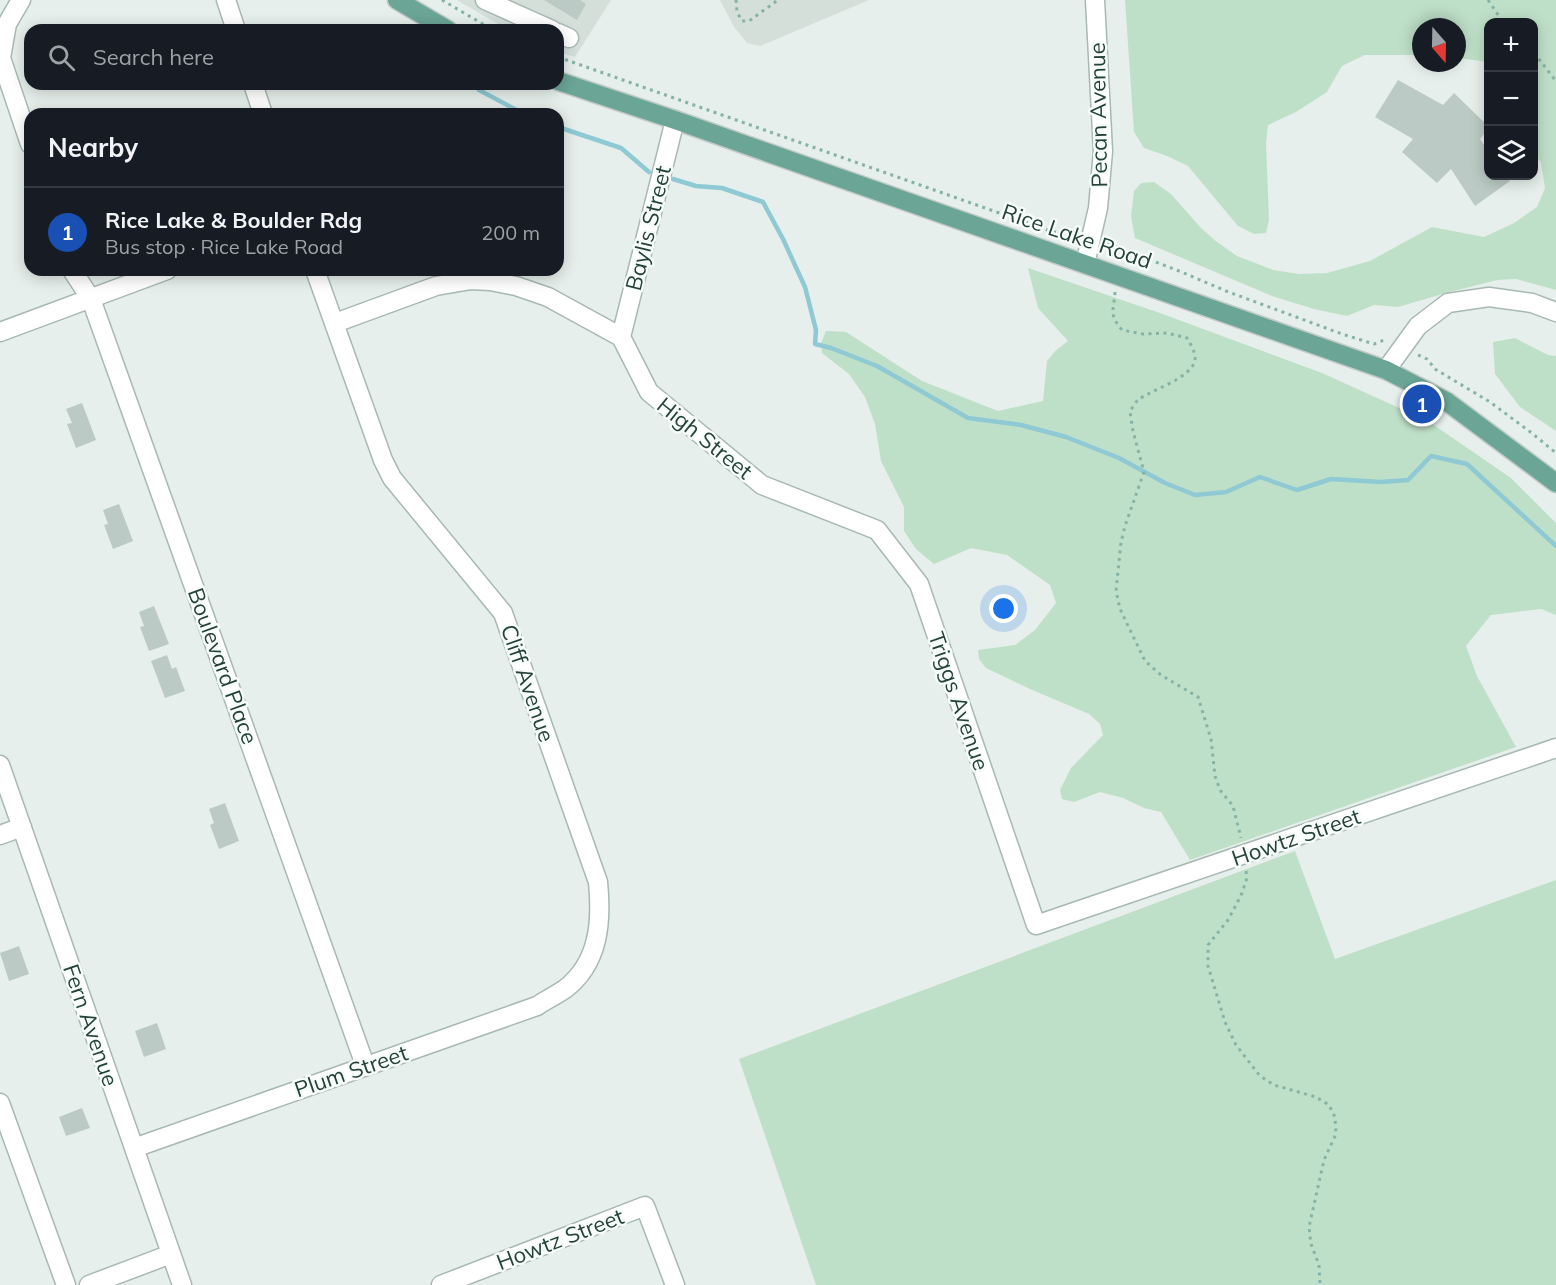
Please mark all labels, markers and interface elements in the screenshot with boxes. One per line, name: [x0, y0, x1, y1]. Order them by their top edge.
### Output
north arrow: [1412, 18, 1466, 72]
map controls: [1484, 18, 1538, 180]
button: +: [1484, 18, 1538, 72]
search box: [24, 24, 564, 90]
icon: search: [45, 41, 78, 74]
street label: Pecan Avenue: [1083, 42, 1113, 188]
text: Search here: [93, 43, 214, 71]
button: −: [1484, 72, 1538, 126]
button: layers: [1484, 126, 1538, 180]
text: Nearby: [48, 131, 138, 164]
street label: Baylis Street: [619, 162, 677, 293]
street label: Rice Lake Road: [998, 197, 1156, 275]
text: Rice Lake & Boulder Rdg: [105, 206, 362, 234]
text: 1: [62, 220, 74, 245]
text: 200 m: [481, 220, 540, 245]
text: Bus stop · Rice Lake Road: [105, 234, 343, 259]
pin: 1: [1402, 382, 1442, 426]
street label: High Street: [652, 391, 759, 485]
street label: Boulevard Place: [182, 584, 264, 748]
your location: [989, 594, 1018, 623]
street label: Cliff Avenue: [495, 621, 561, 745]
street label: Triggs Avenue: [922, 628, 996, 774]
street label: Howtz Street: [1228, 802, 1364, 872]
street label: Fern Avenue: [57, 960, 125, 1090]
street label: Plum Street: [291, 1038, 412, 1103]
street label: Howtz Street: [492, 1202, 628, 1276]

